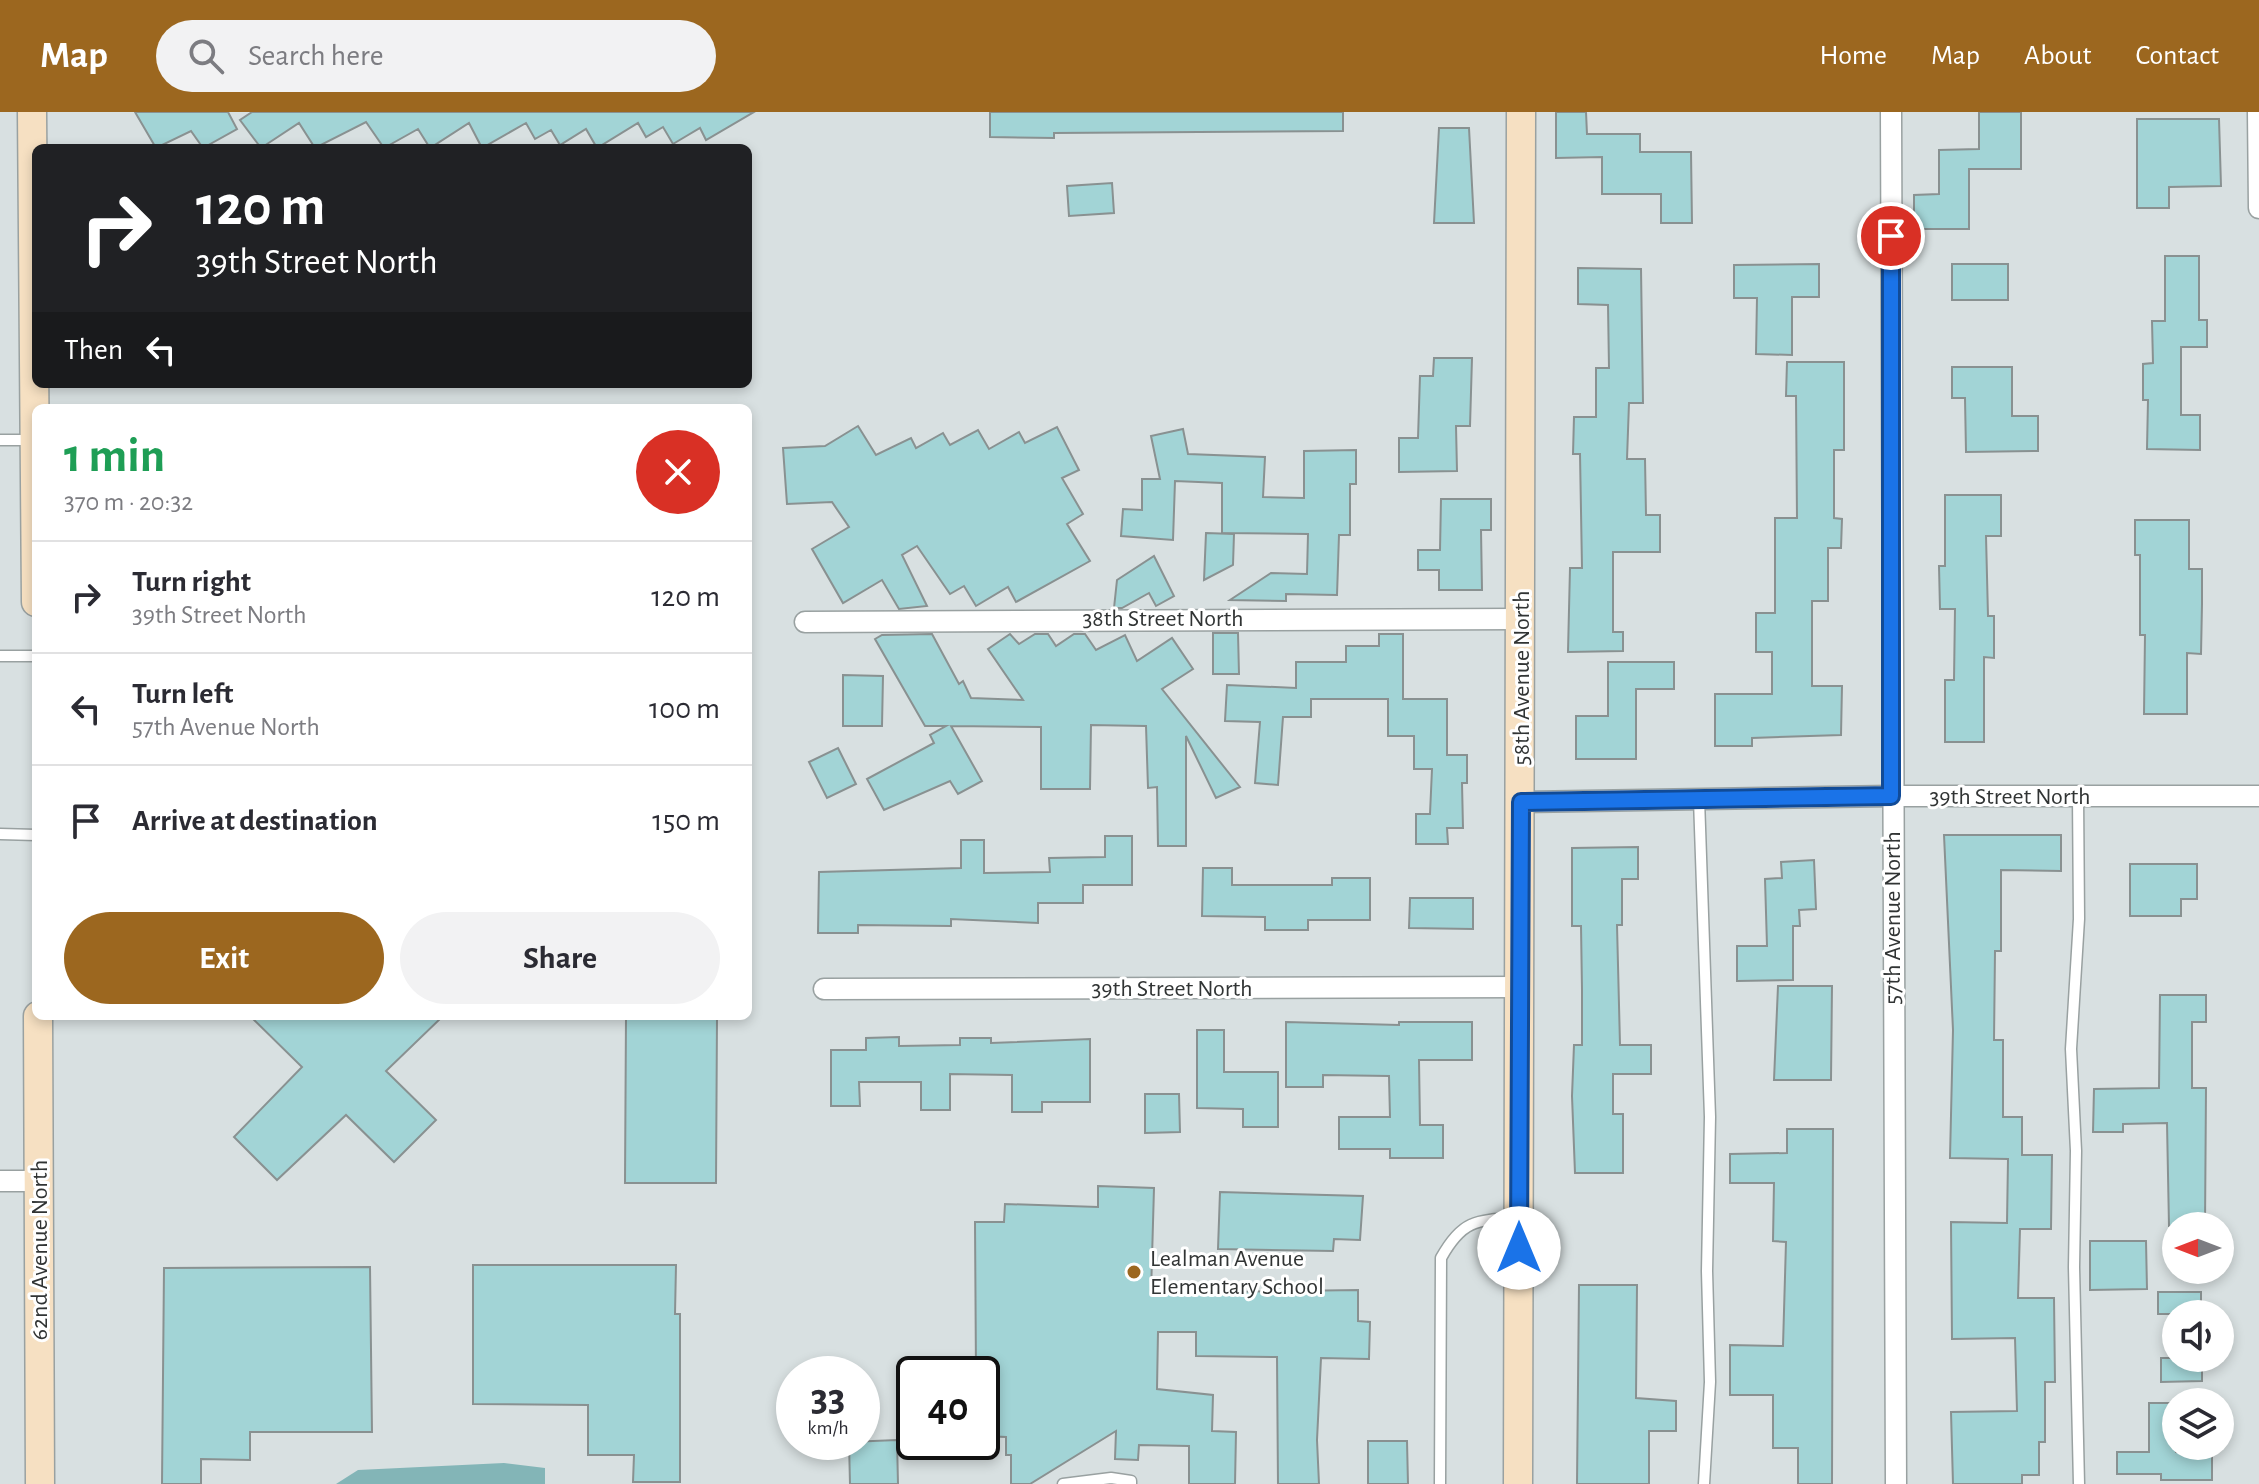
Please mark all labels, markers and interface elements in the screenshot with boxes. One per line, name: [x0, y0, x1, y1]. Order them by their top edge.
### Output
search box: [156, 20, 716, 92]
icon: search: [184, 34, 228, 78]
text: Map: [40, 37, 108, 75]
text: Search here: [248, 41, 384, 71]
text: Home: [1820, 42, 1887, 70]
text: Map: [1931, 42, 1980, 70]
text: About: [2024, 42, 2092, 70]
text: Contact: [2136, 42, 2219, 70]
icon: right: [64, 176, 168, 280]
text: 120 m: [196, 179, 325, 235]
pin: [1857, 202, 1925, 270]
icon: arrive: [1869, 214, 1913, 258]
text: 39th Street North: [196, 244, 438, 280]
icon: left: [139, 328, 183, 372]
text: Then: [64, 335, 123, 365]
button: close: [636, 430, 720, 514]
text: 1 min: [64, 433, 165, 481]
text: 370 m · 20:32: [64, 489, 193, 515]
text: Turn right: [132, 567, 251, 597]
icon: right: [64, 575, 108, 619]
text: 120 m: [651, 582, 720, 612]
street label: 58th Avenue North: [1510, 591, 1534, 765]
text: 39th Street North: [132, 602, 307, 628]
street label: 38th Street North: [1082, 607, 1244, 631]
text: Turn left: [132, 679, 233, 709]
icon: left: [64, 687, 108, 731]
text: 100 m: [649, 694, 720, 724]
text: 57th Avenue North: [132, 714, 320, 740]
street label: 39th Street North: [1929, 785, 2091, 809]
icon: arrive: [64, 799, 108, 843]
text: Arrive at destination: [132, 806, 378, 836]
text: 150 m: [652, 806, 720, 836]
street label: 57th Avenue North: [1881, 831, 1905, 1005]
button: Exit: [64, 912, 384, 1004]
button: Share: [400, 912, 720, 1004]
street label: 39th Street North: [1091, 977, 1253, 1001]
street label: 62nd Avenue North: [28, 1160, 52, 1340]
position arrow: [1477, 1206, 1561, 1290]
north arrow: [2162, 1212, 2234, 1284]
map controls: [2162, 1212, 2234, 1460]
place label: Lealman Avenue Elementary School: [1150, 1247, 1324, 1299]
marker: Lealman Avenue Elementary School: [1125, 1263, 1143, 1281]
button: sound: [2162, 1300, 2234, 1372]
speed limit sign: 40: [896, 1356, 1000, 1460]
text: 33: [811, 1378, 845, 1418]
button: layers: [2162, 1388, 2234, 1460]
text: km/h: [807, 1418, 849, 1438]

